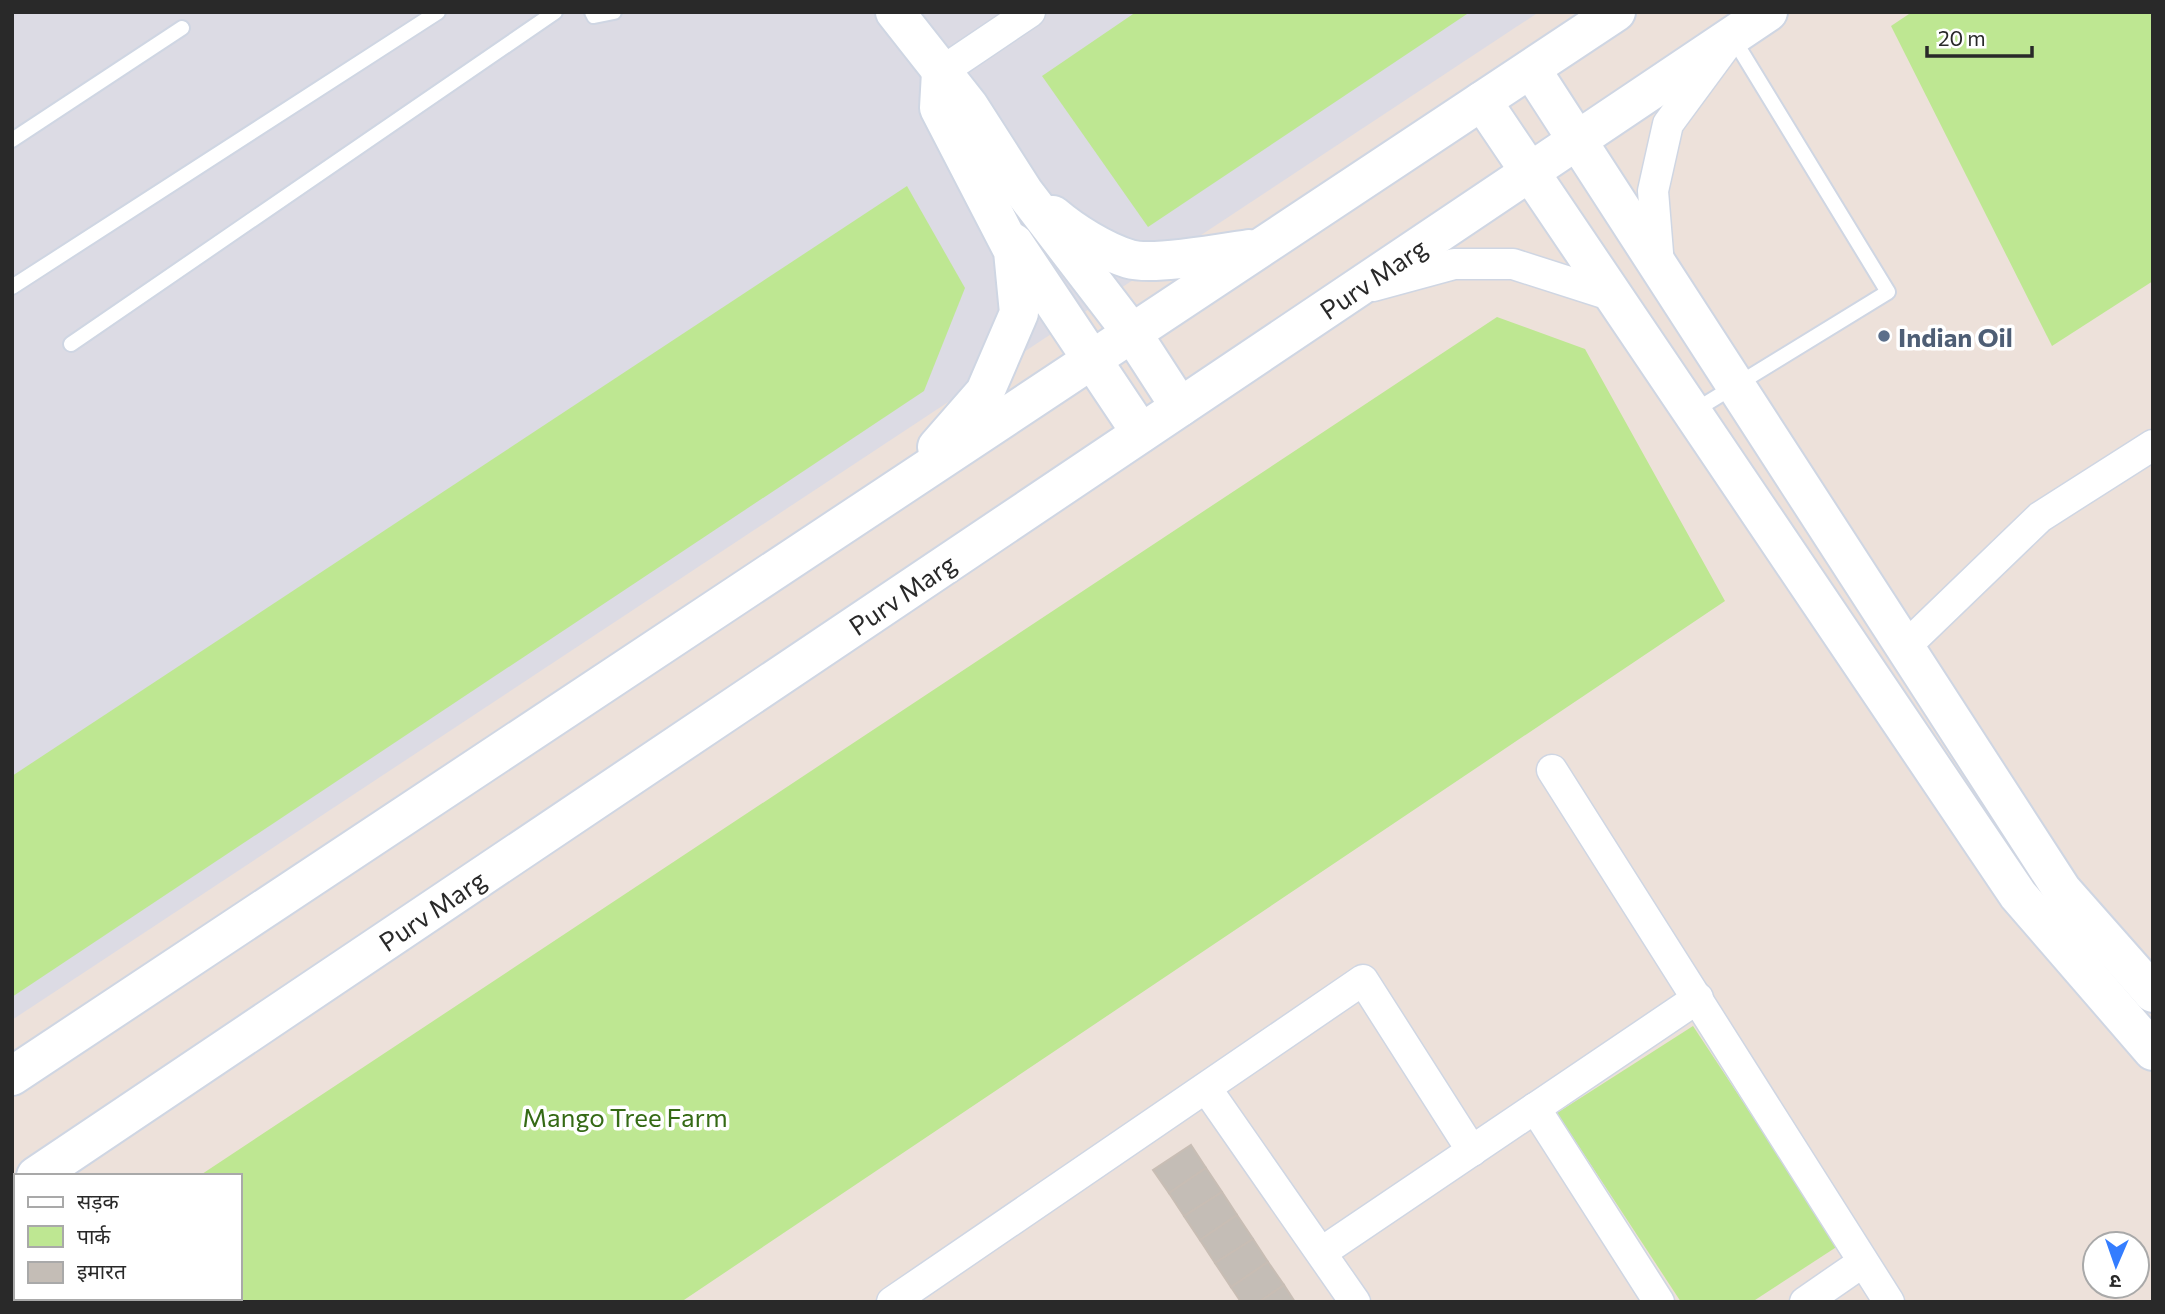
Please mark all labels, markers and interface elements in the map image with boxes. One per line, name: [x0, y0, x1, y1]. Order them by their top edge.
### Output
scale bar: [1927, 14, 2032, 58]
text: 20 m: [1938, 25, 1986, 50]
street label: Purv Marg: [1314, 231, 1432, 325]
place label: Indian Oil: [1898, 321, 2013, 352]
marker: Indian Oil: [1876, 328, 1892, 344]
street label: Purv Marg: [843, 547, 961, 641]
street label: Purv Marg: [373, 863, 491, 957]
park label: Mango Tree Farm: [522, 1101, 728, 1132]
legend: [14, 1174, 242, 1300]
text: सड़क: [77, 1188, 119, 1213]
text: पार्क: [77, 1223, 111, 1248]
north arrow: [2081, 1230, 2151, 1300]
text: इमारत: [77, 1258, 127, 1283]
text: उ: [2109, 1271, 2121, 1294]

